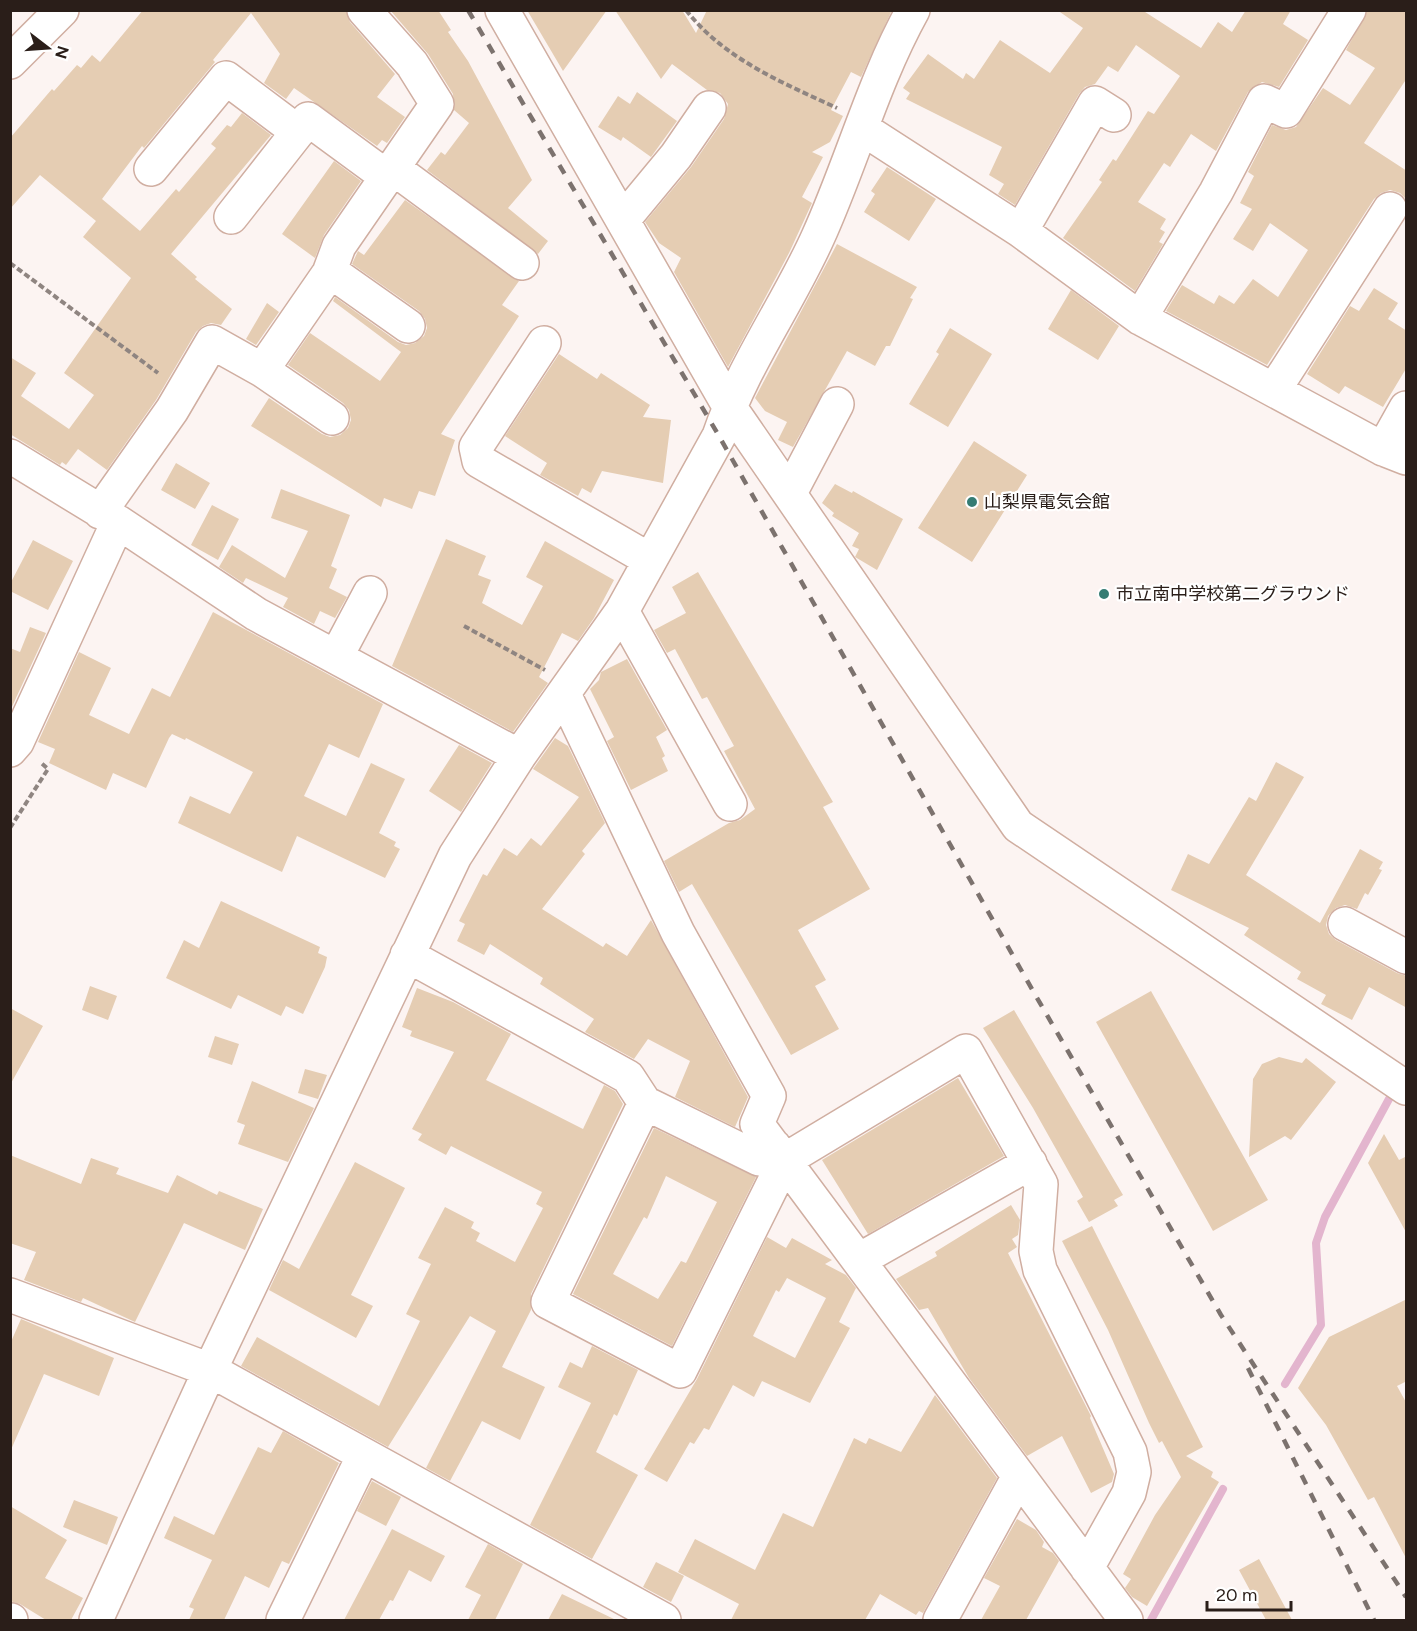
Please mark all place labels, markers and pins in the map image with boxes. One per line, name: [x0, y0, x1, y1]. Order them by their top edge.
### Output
place label: 山梨県電気会館: [984, 491, 1110, 513]
marker: 山梨県電気会館: [965, 495, 979, 509]
place label: 市立南中学校第二グラウンド: [1116, 583, 1350, 605]
marker: 市立南中学校第二グラウンド: [1097, 587, 1111, 601]

